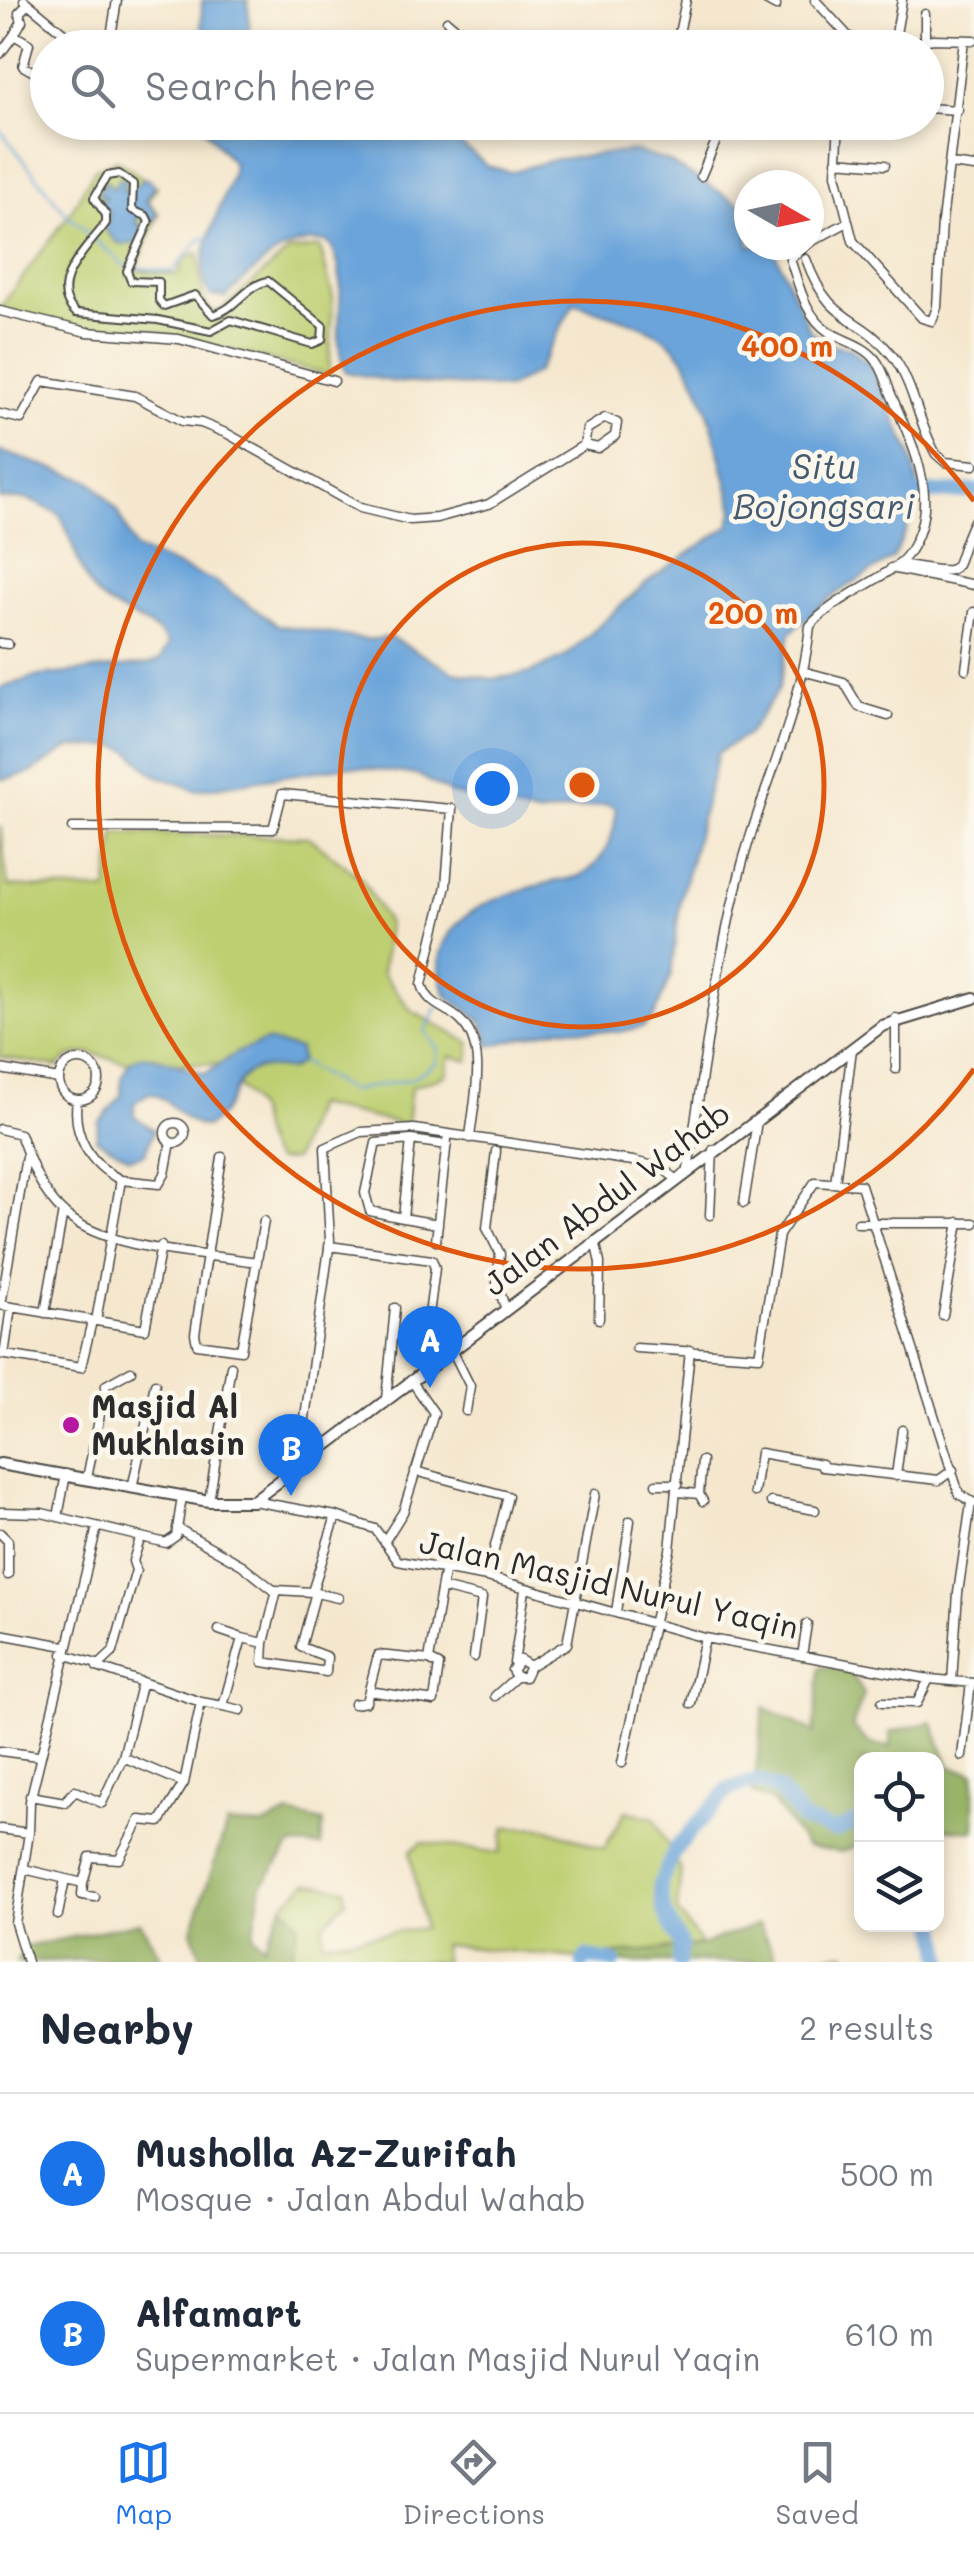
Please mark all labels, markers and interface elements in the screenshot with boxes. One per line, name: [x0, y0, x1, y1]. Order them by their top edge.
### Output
search box: [30, 30, 944, 140]
icon: search: [65, 58, 120, 113]
text: Search here: [145, 60, 376, 110]
north arrow: [734, 170, 824, 260]
text: 400 m: [741, 325, 833, 365]
water label: Situ Bojongsari: [733, 442, 915, 528]
text: 200 m: [708, 592, 798, 632]
your location: [467, 763, 518, 814]
centre of rings: [564, 767, 600, 803]
street label: Jalan Abdul Wahab: [474, 1091, 738, 1304]
pin: A: [398, 1306, 462, 1388]
place label: Masjid Al Mukhlasin: [91, 1384, 245, 1463]
marker: Masjid Al Mukhlasin: [60, 1414, 82, 1436]
pin: B: [258, 1414, 324, 1496]
street label: Jalan Masjid Nurul Yaqin: [416, 1519, 803, 1647]
map controls: [854, 1752, 944, 1932]
button: locate: [854, 1752, 944, 1842]
button: layers: [854, 1842, 944, 1932]
text: Nearby: [40, 2000, 194, 2055]
text: 2 results: [799, 2006, 934, 2048]
text: Musholla Az-Zurifah: [135, 2127, 516, 2177]
text: A: [61, 2152, 84, 2194]
text: 500 m: [840, 2152, 934, 2194]
text: Mosque · Jalan Abdul Wahab: [135, 2177, 586, 2219]
text: Alfamart: [135, 2287, 302, 2337]
text: B: [62, 2312, 83, 2354]
text: 610 m: [845, 2312, 934, 2354]
text: Supermarket · Jalan Masjid Nurul Yaqin: [135, 2337, 760, 2379]
tab: Map: [115, 2435, 172, 2531]
tab: Directions: [403, 2435, 545, 2531]
tab: Saved: [776, 2435, 859, 2531]

